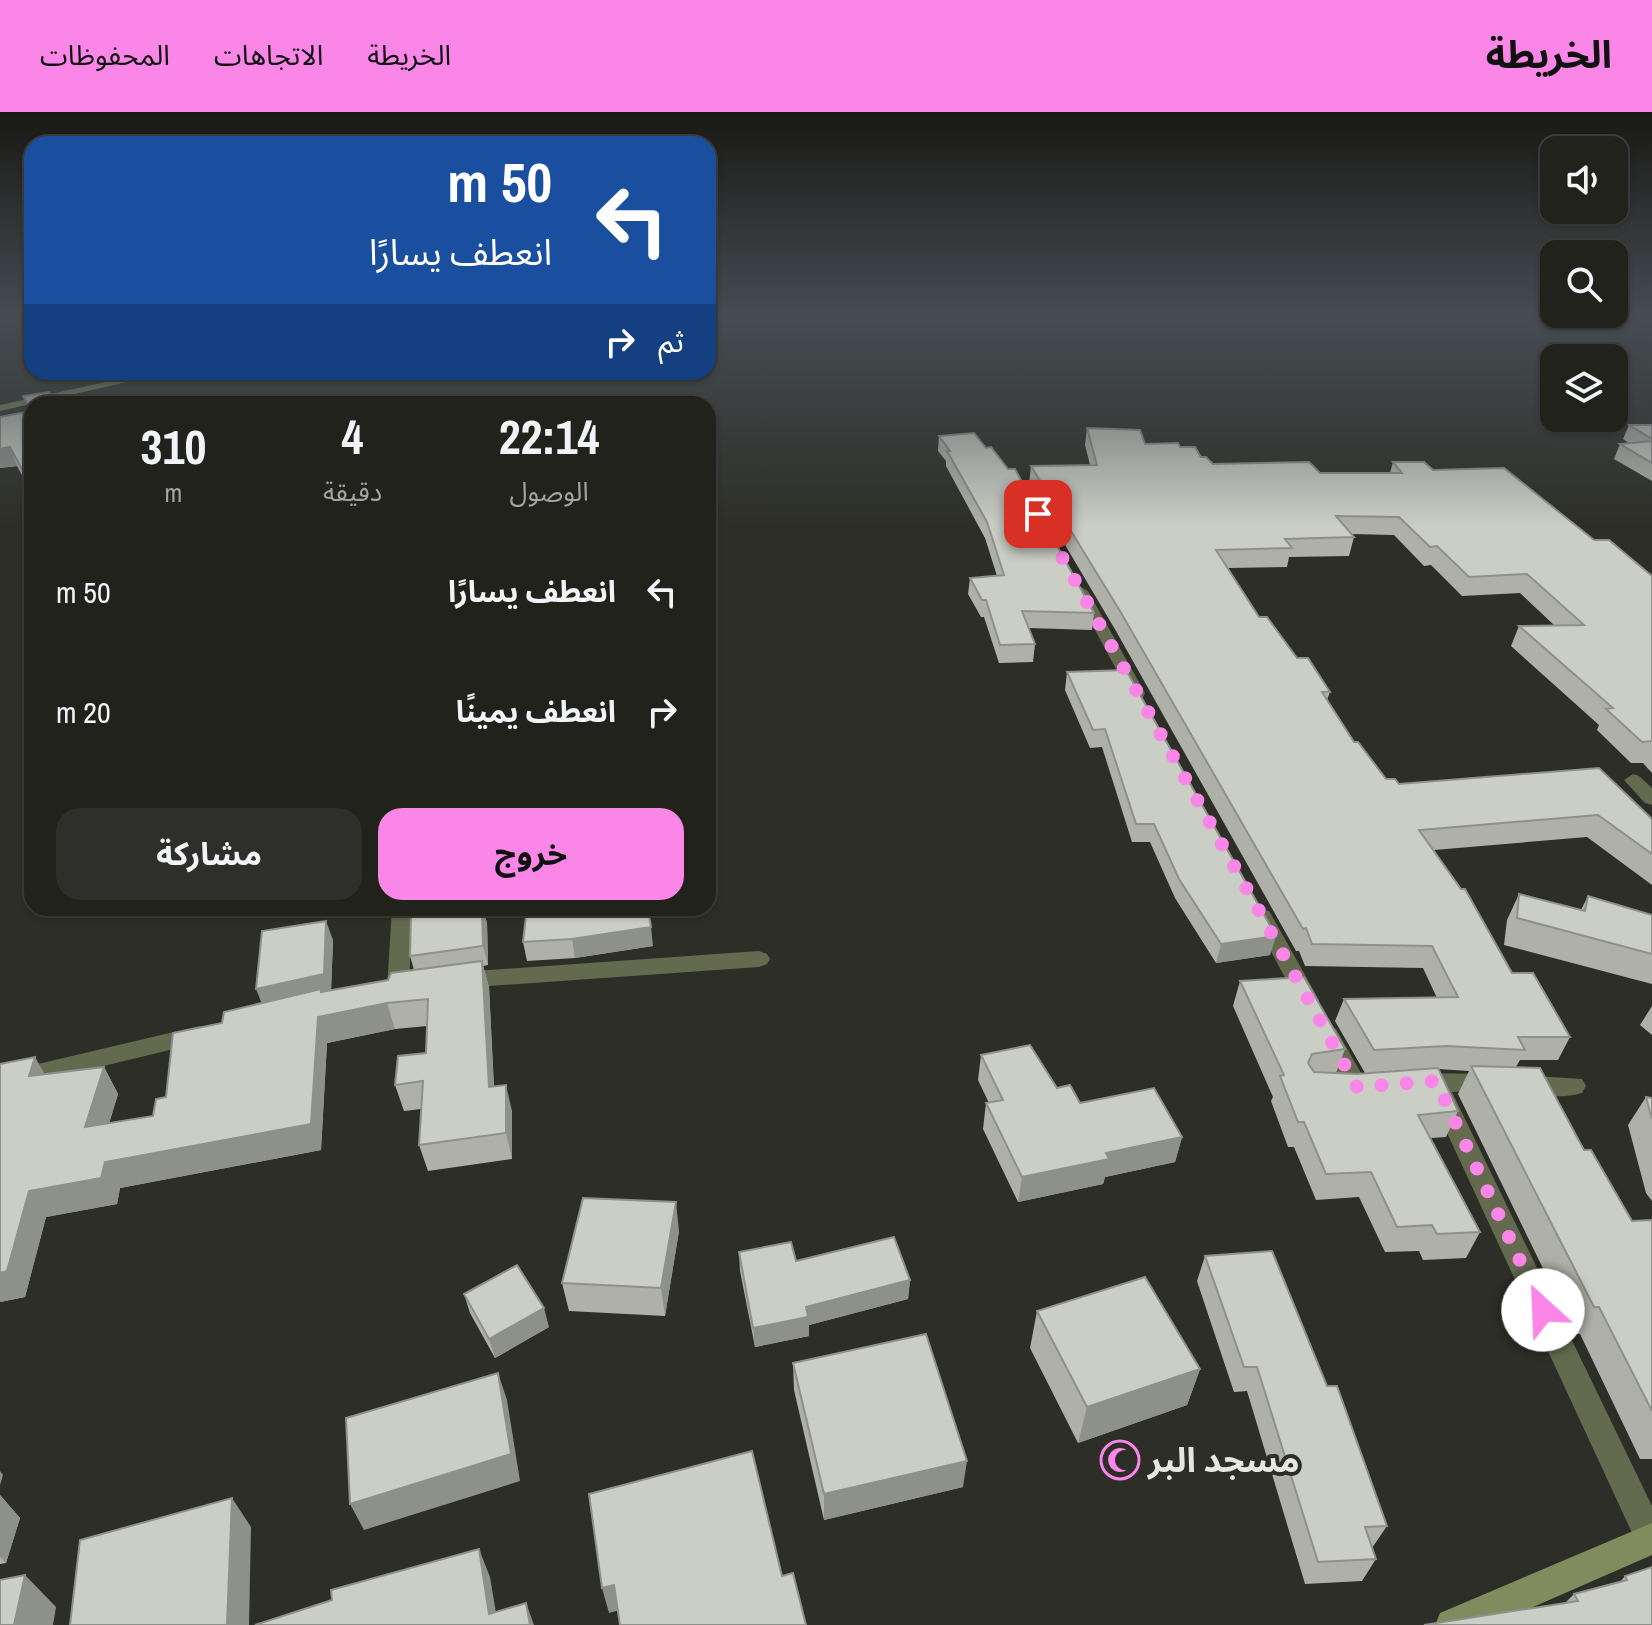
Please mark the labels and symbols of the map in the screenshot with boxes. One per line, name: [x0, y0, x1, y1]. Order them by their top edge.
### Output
pin: [1004, 480, 1072, 548]
position arrow: [1501, 1268, 1585, 1352]
place label: مسجد البر: [1146, 1437, 1300, 1483]
mosque icon: مسجد البر: [1099, 1439, 1141, 1481]

